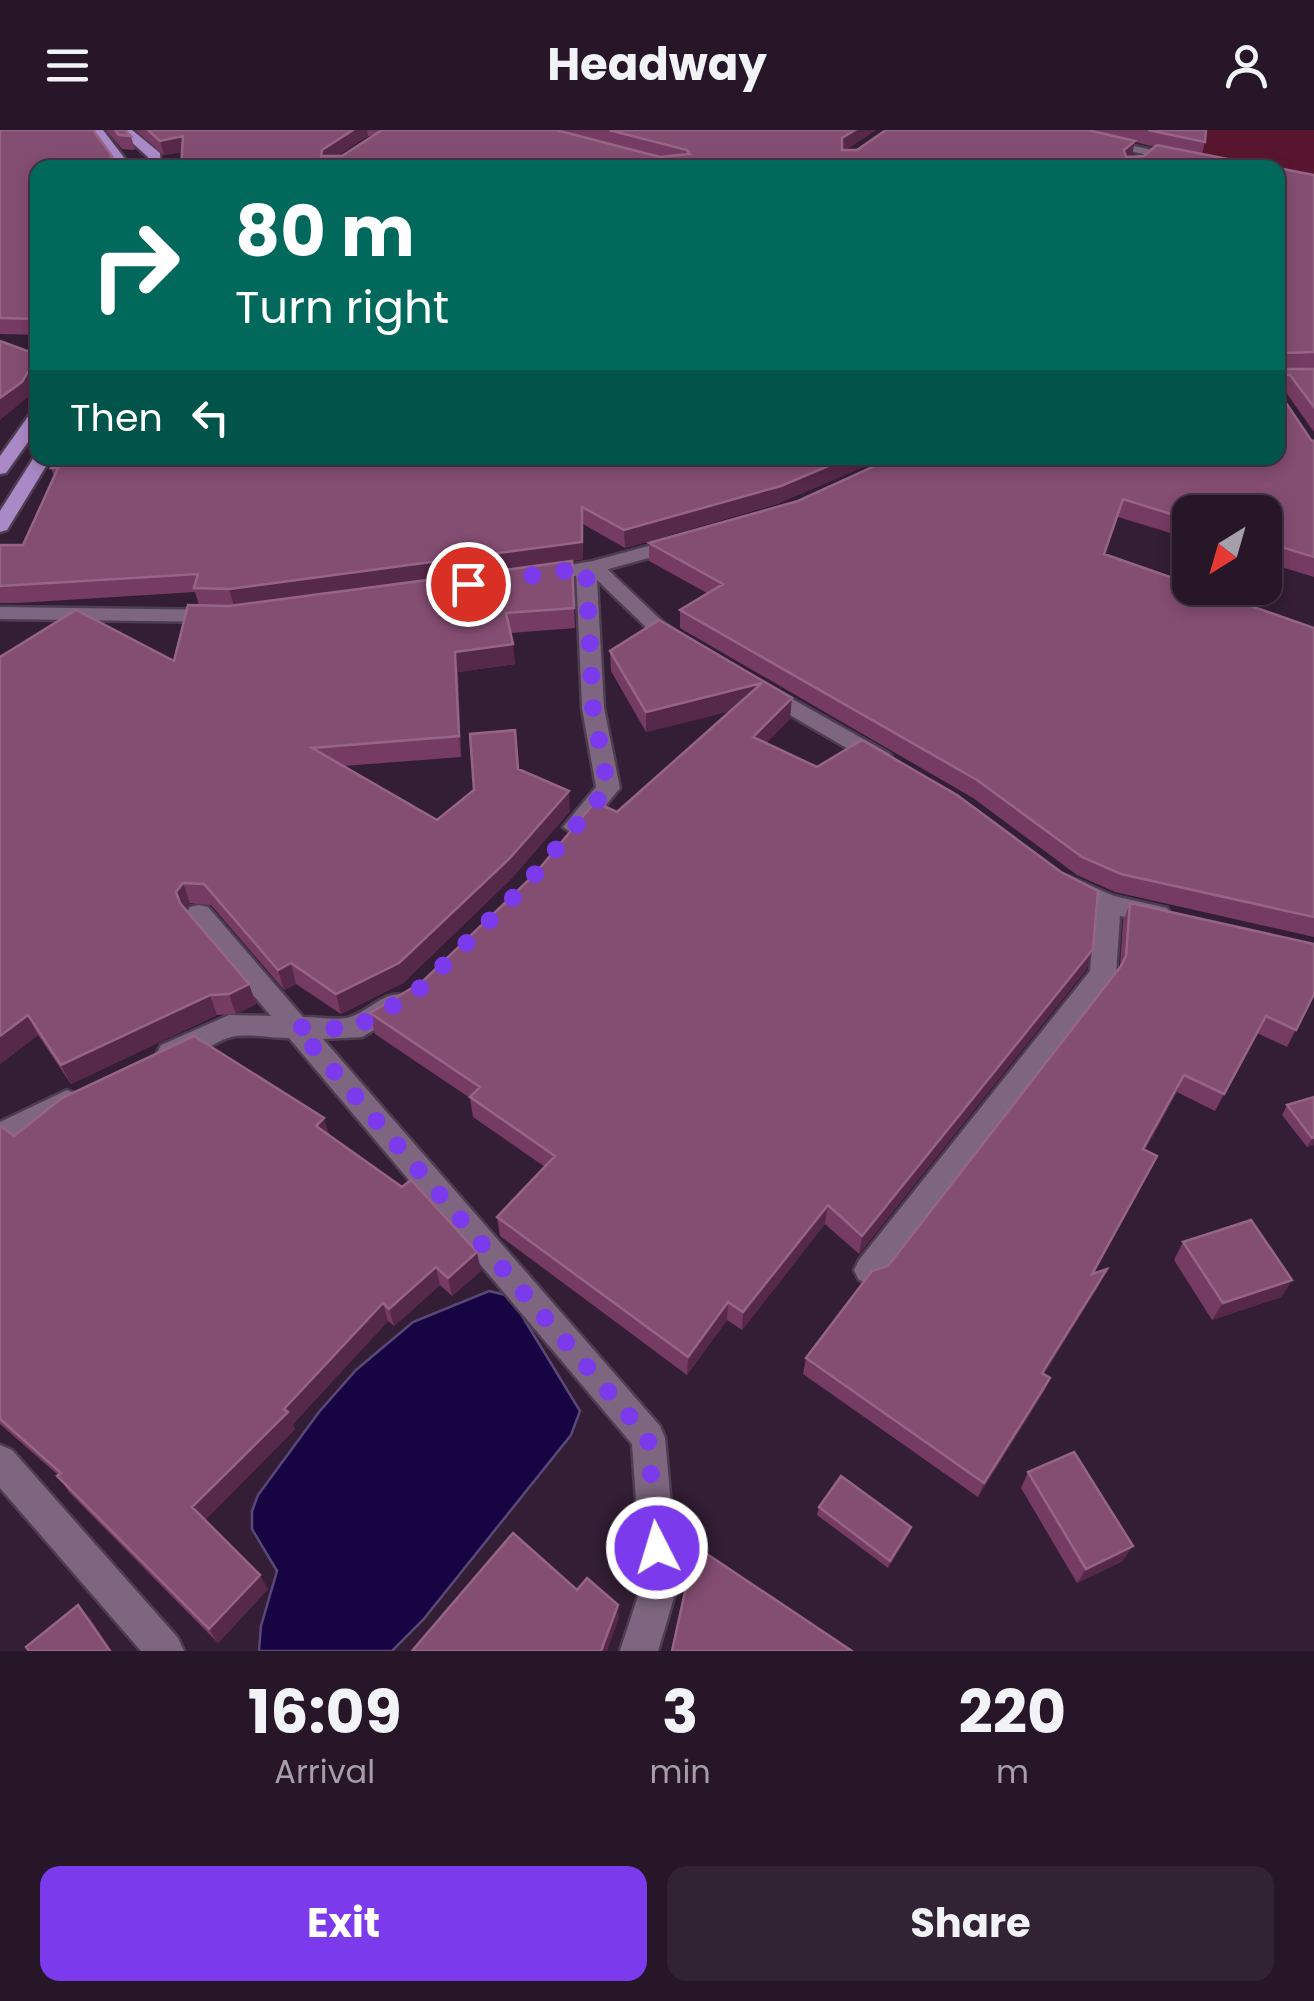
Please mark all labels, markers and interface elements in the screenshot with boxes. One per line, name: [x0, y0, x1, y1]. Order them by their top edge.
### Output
text: Headway: [547, 33, 767, 96]
icon: menu: [40, 38, 95, 93]
icon: person: [1219, 38, 1274, 93]
text: 80 m: [235, 182, 415, 281]
icon: right: [70, 200, 200, 330]
text: Turn right: [235, 276, 449, 339]
icon: left: [183, 390, 238, 445]
text: Then: [70, 391, 163, 444]
north arrow: [1172, 495, 1282, 605]
map controls: [1172, 495, 1282, 605]
pin: [426, 542, 511, 627]
icon: arrive: [441, 557, 496, 612]
position arrow: [605, 1496, 709, 1600]
text: 16:09: [248, 1670, 402, 1754]
text: 3: [662, 1670, 698, 1754]
text: 220: [959, 1670, 1066, 1754]
text: Arrival: [274, 1749, 375, 1794]
text: min: [649, 1749, 711, 1794]
text: m: [996, 1749, 1029, 1794]
button: Exit: [40, 1866, 647, 1981]
button: Share: [667, 1866, 1274, 1981]

